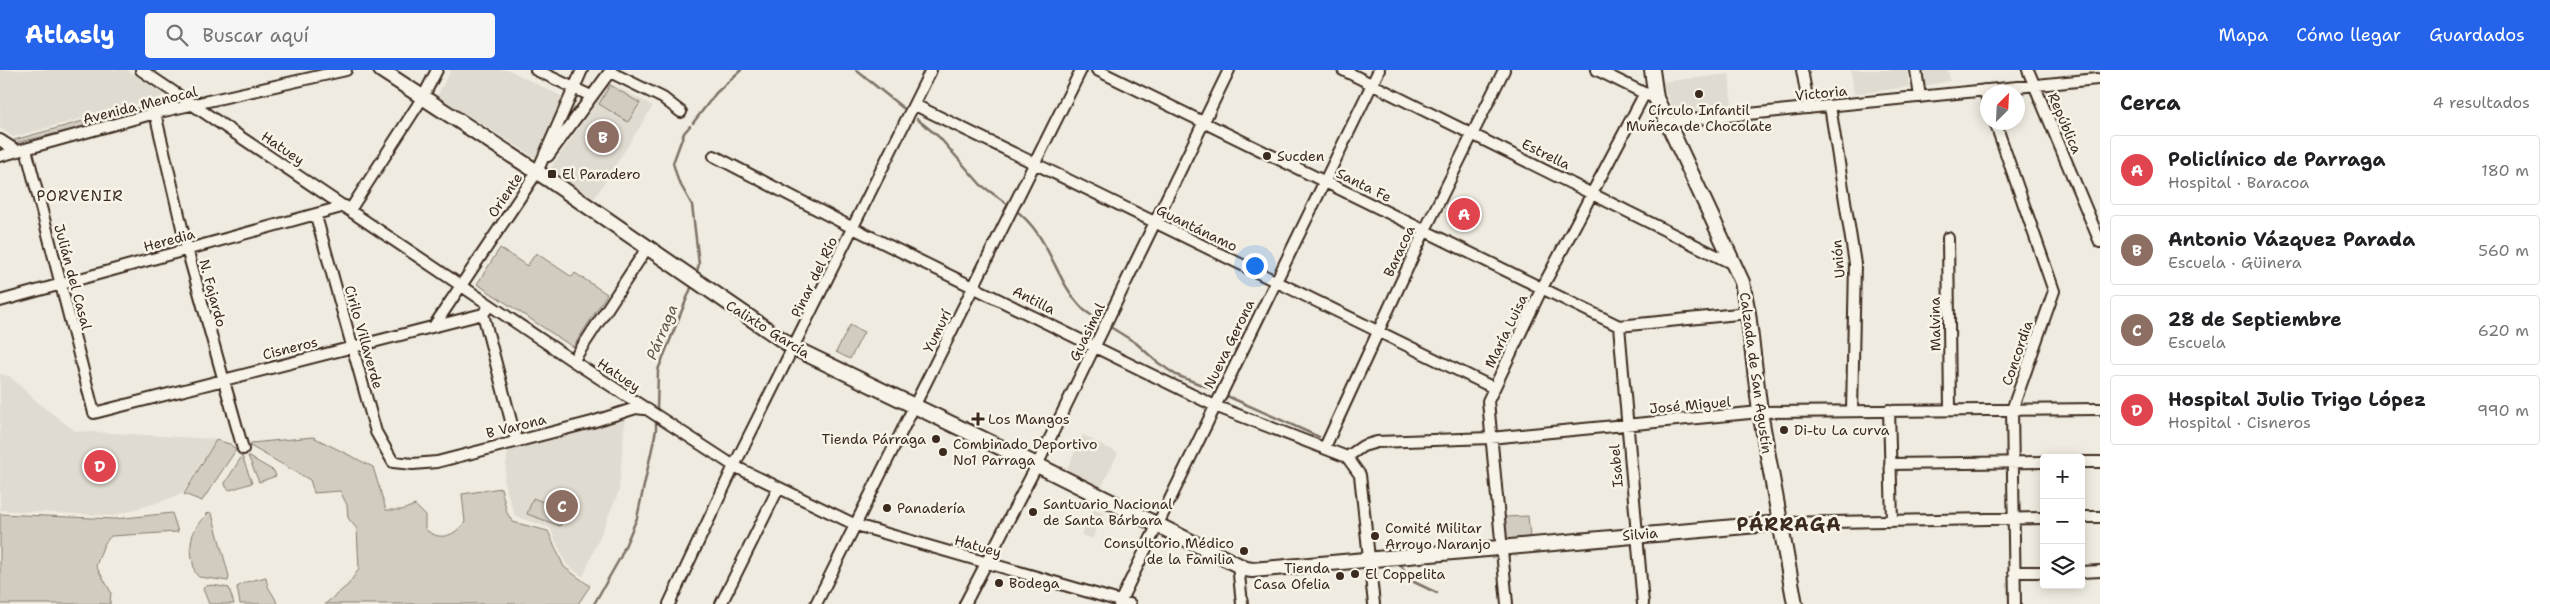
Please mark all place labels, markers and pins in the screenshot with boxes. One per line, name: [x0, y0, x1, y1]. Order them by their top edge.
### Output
marker: Círculo Infantil Muñeca de Chocolate: [1693, 88, 1705, 100]
place label: Círculo Infantil Muñeca de Chocolate: [1626, 101, 1772, 135]
pin: B: [587, 118, 619, 156]
place label: Sucden: [1277, 147, 1325, 165]
marker: Sucden: [1261, 150, 1273, 162]
place label: El Paradero: [562, 165, 641, 183]
marker: El Paradero: [546, 168, 558, 180]
pin: A: [1448, 195, 1480, 233]
place label: Los Mangos: [988, 410, 1070, 428]
marker: Los Mangos: [972, 413, 984, 425]
place label: Di-tu La curva: [1794, 421, 1890, 439]
marker: Di-tu La curva: [1778, 424, 1790, 436]
place label: Tienda Párraga: [822, 430, 926, 448]
marker: Tienda Párraga: [930, 433, 942, 445]
place label: Combinado Deportivo No1 Parraga: [953, 435, 1098, 469]
marker: Combinado Deportivo No1 Parraga: [937, 446, 949, 458]
pin: D: [84, 447, 116, 485]
pin: C: [546, 487, 578, 525]
place label: Santuario Nacional de Santa Bárbara: [1043, 495, 1173, 529]
place label: Panadería: [897, 499, 966, 517]
marker: Panadería: [881, 502, 893, 514]
marker: Santuario Nacional de Santa Bárbara: [1027, 506, 1039, 518]
place label: Comité Militar Arroyo Naranjo: [1385, 519, 1491, 553]
marker: Comité Militar Arroyo Naranjo: [1369, 530, 1381, 542]
place label: Consultorio Médico de la Familia: [1104, 534, 1234, 568]
marker: Consultorio Médico de la Familia: [1238, 545, 1250, 557]
place label: Tienda Casa Ofelia: [1254, 559, 1330, 593]
place label: El Coppelita: [1365, 565, 1446, 583]
marker: El Coppelita: [1349, 568, 1361, 580]
marker: Tienda Casa Ofelia: [1334, 570, 1346, 582]
place label: Bodega: [1009, 574, 1060, 592]
marker: Bodega: [993, 577, 1005, 589]

